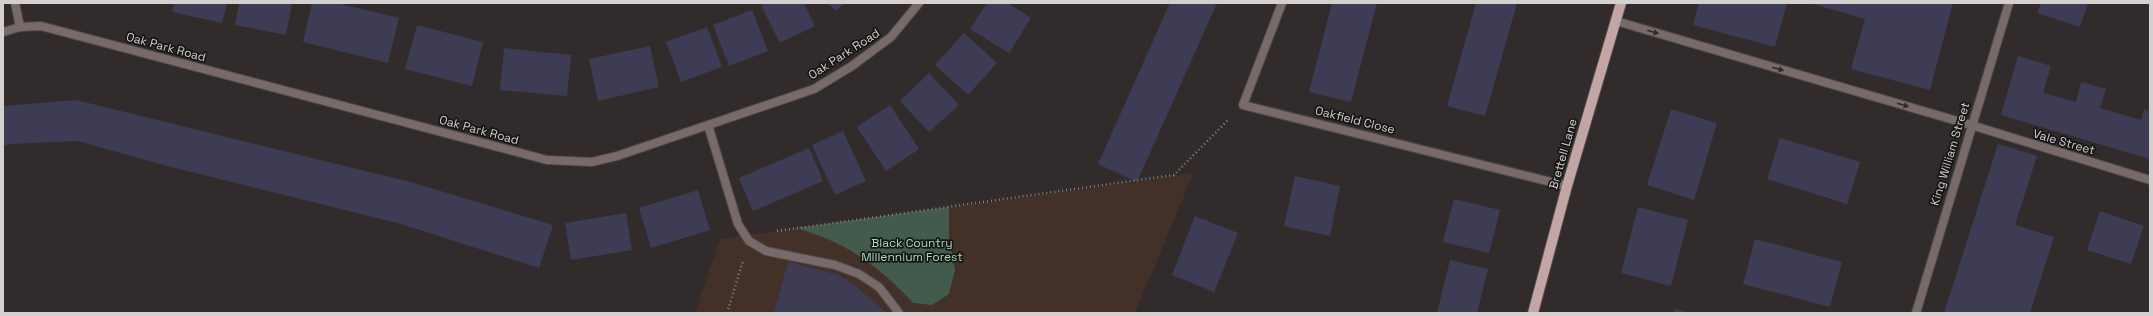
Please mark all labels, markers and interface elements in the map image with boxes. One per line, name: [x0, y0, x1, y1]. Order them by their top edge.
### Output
street label: Oak Park Road: [805, 25, 883, 83]
street label: Oak Park Road: [124, 29, 208, 65]
one-way arrow: [1647, 29, 1659, 35]
one-way arrow: [1772, 66, 1784, 72]
street label: King William Street: [1927, 100, 1973, 208]
street label: Oakfield Close: [1313, 102, 1397, 138]
one-way arrow: [1897, 102, 1909, 108]
street label: Oak Park Road: [437, 112, 521, 148]
street label: Brettell Lane: [1545, 117, 1581, 191]
street label: Vale Street: [2031, 126, 2097, 158]
park label: Black Country Millennium Forest: [861, 235, 963, 265]

